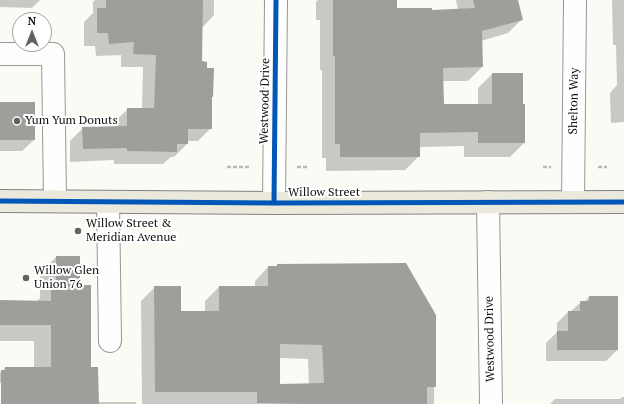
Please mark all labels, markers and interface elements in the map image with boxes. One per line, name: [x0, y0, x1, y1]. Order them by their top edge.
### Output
north arrow: [12, 12, 52, 52]
text: N: [28, 14, 36, 28]
street label: Westwood Drive: [257, 58, 273, 144]
street label: Shelton Way: [566, 67, 582, 135]
place label: Yum Yum Donuts: [25, 114, 118, 128]
marker: Yum Yum Donuts: [12, 116, 22, 126]
street label: Willow Street: [288, 186, 360, 200]
place label: Willow Street & Meridian Avenue: [86, 217, 176, 245]
marker: Willow Street & Meridian Avenue: [73, 226, 83, 236]
place label: Willow Glen Union 76: [34, 264, 99, 292]
marker: Willow Glen Union 76: [21, 273, 31, 283]
street label: Westwood Drive: [482, 296, 498, 382]

